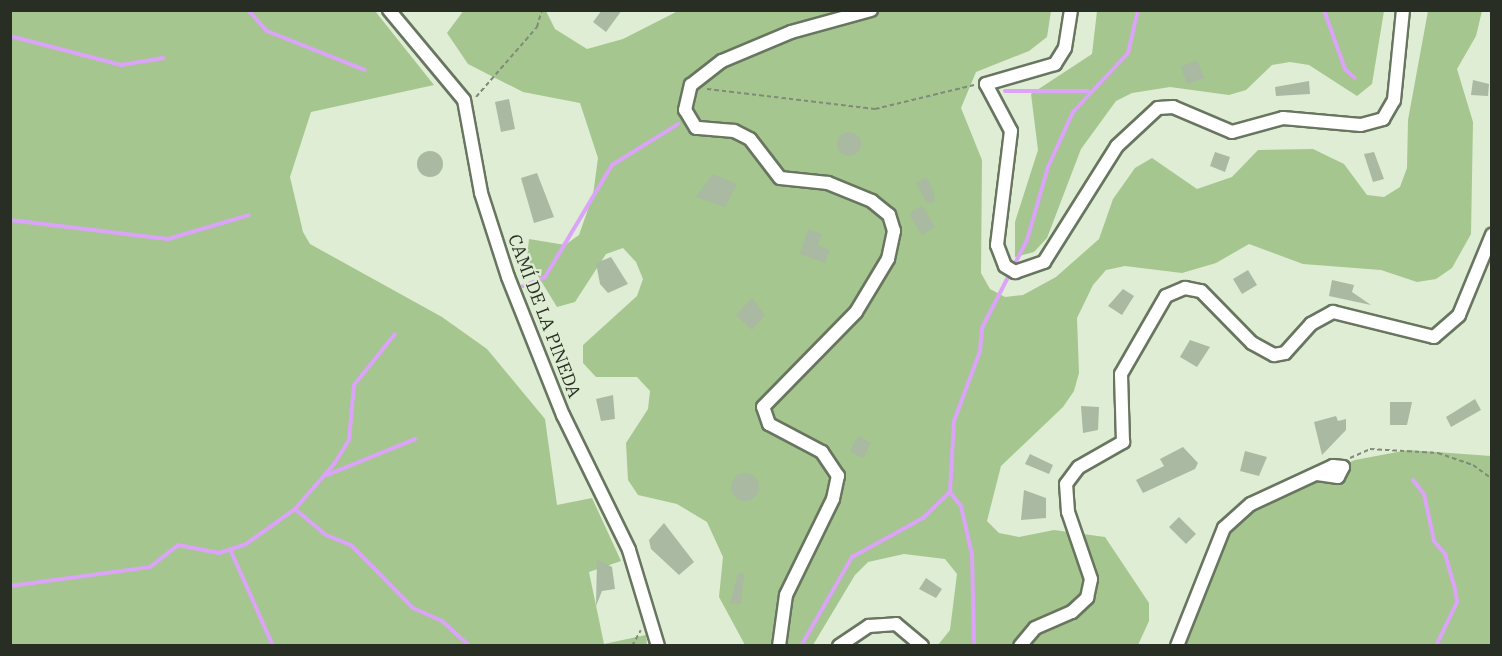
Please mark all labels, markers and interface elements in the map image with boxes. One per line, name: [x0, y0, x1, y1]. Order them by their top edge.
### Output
street label: CAMÍ DE LA PINEDA: [503, 231, 585, 401]

